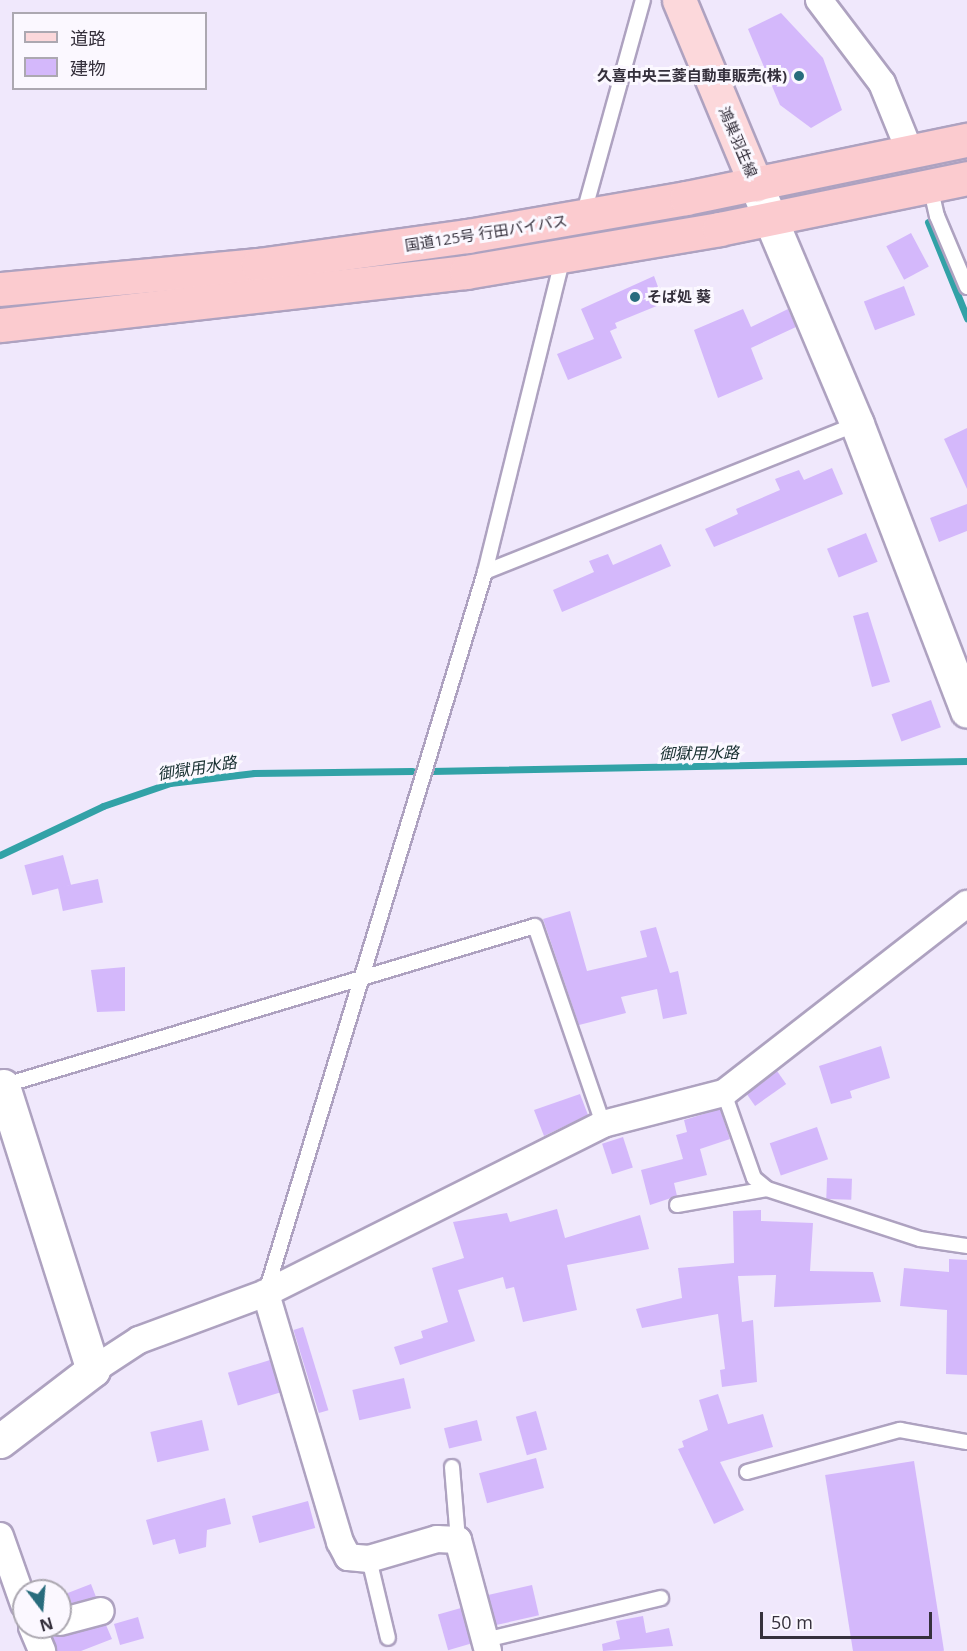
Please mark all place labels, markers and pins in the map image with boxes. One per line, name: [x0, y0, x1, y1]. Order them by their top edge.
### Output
place label: 久喜中央三菱自動車販売(株): [597, 67, 787, 85]
marker: 久喜中央三菱自動車販売(株): [792, 69, 806, 83]
place label: そば処 葵: [647, 288, 711, 306]
marker: そば処 葵: [628, 290, 642, 304]

